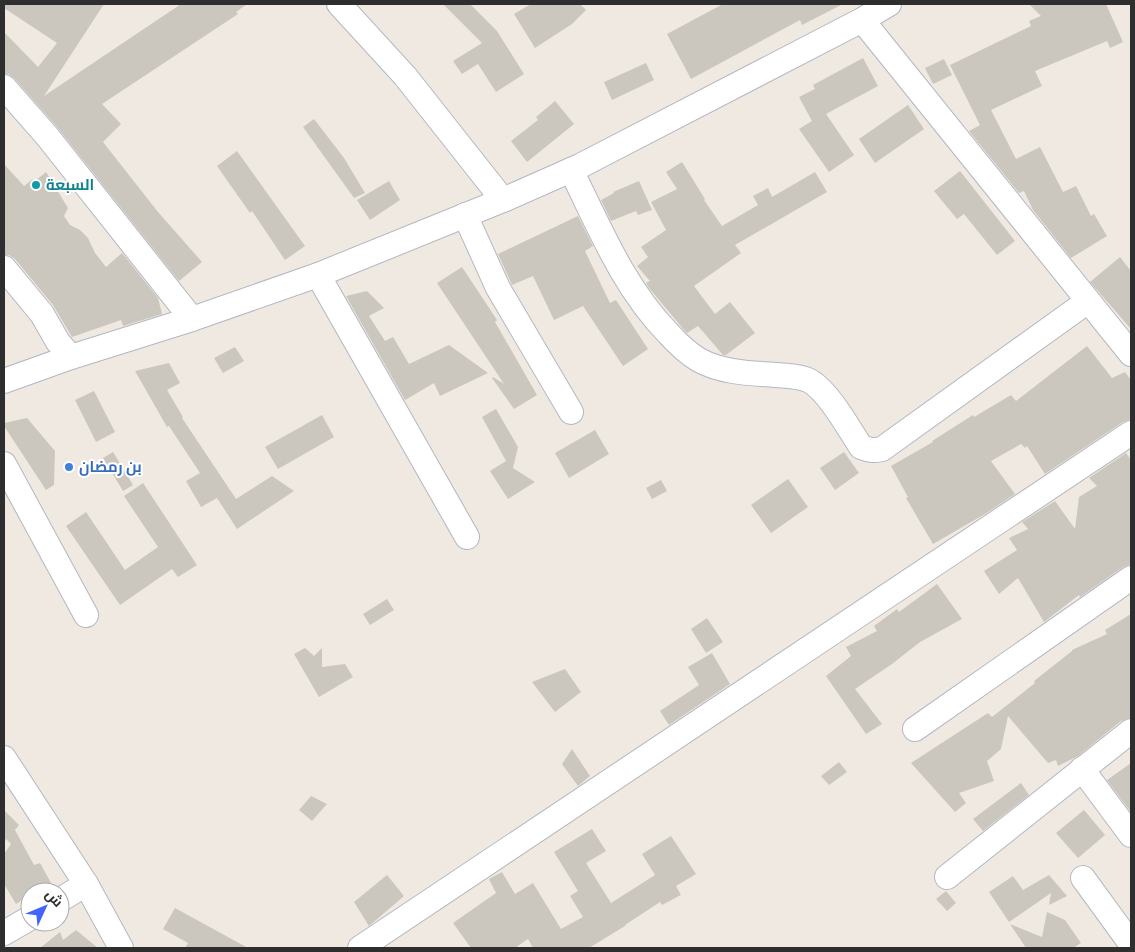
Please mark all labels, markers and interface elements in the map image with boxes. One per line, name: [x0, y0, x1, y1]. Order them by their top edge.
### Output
place label: السبعة: [46, 175, 94, 194]
marker: السبعة: [30, 179, 42, 191]
place label: بن رمضان: [79, 457, 142, 476]
marker: بن رمضان: [63, 461, 75, 473]
north arrow: [20, 882, 70, 932]
text: ش: [42, 885, 67, 911]

